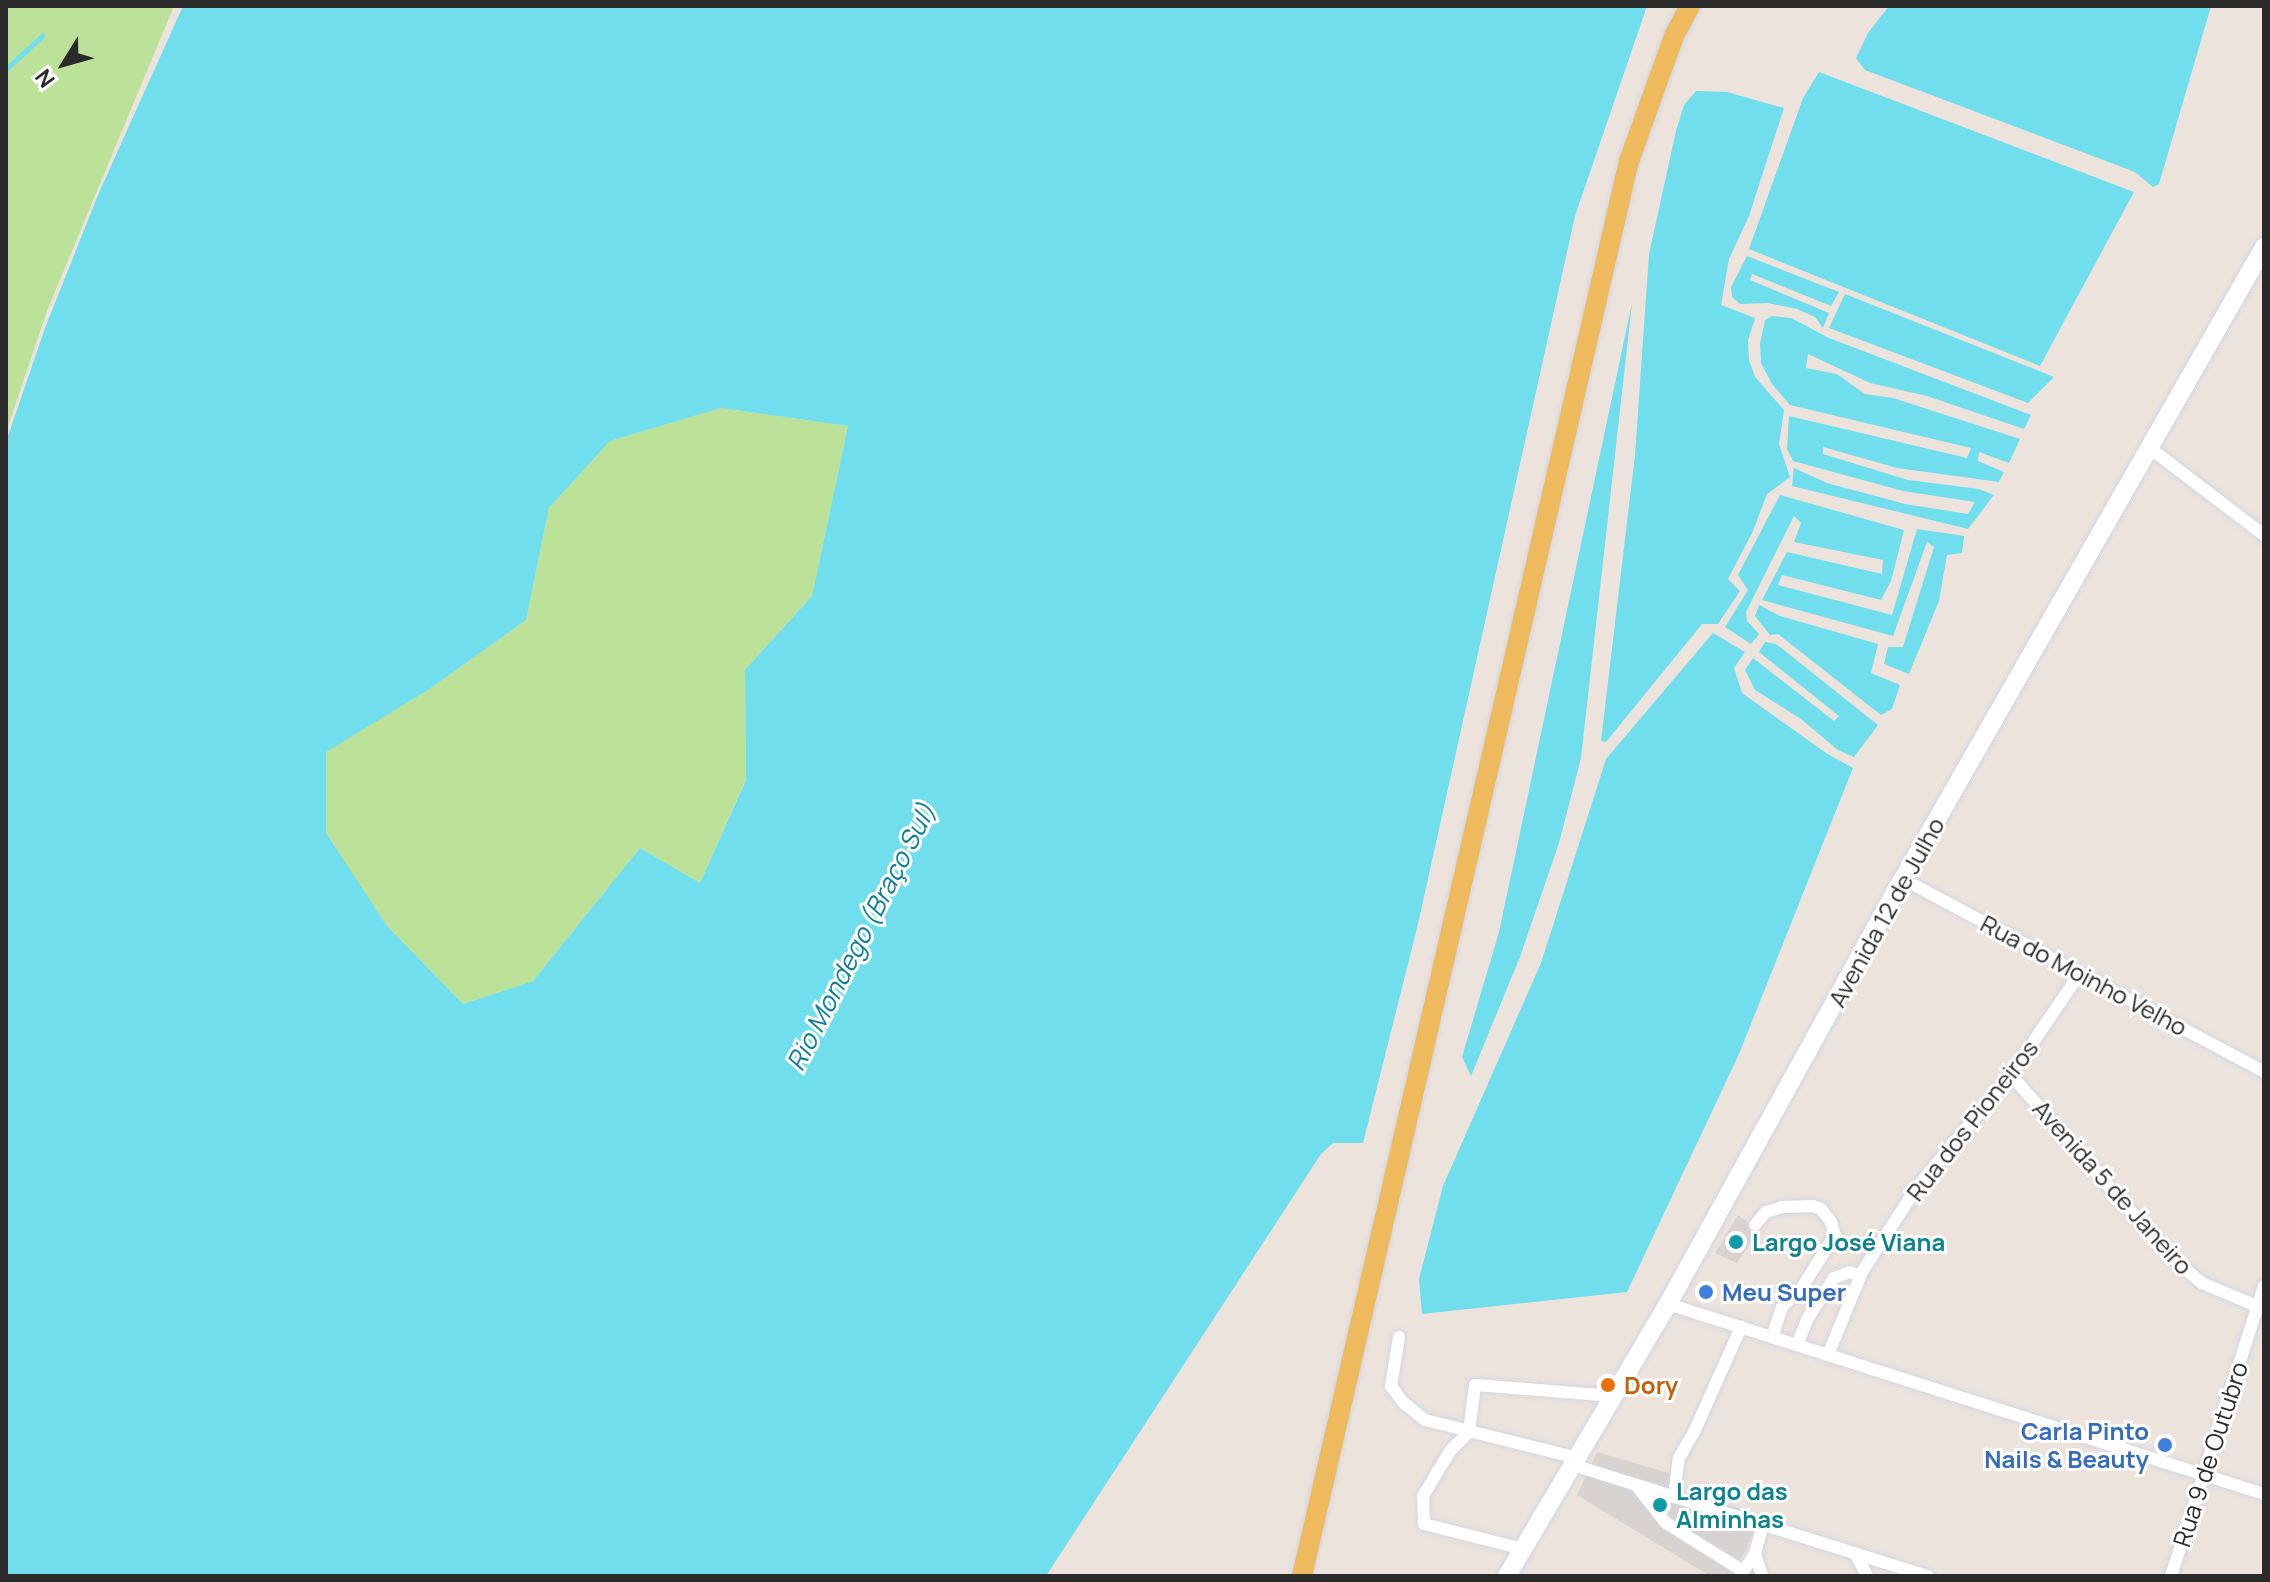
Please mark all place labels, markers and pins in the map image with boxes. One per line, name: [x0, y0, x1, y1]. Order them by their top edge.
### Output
place label: Largo José Viana: [1752, 1228, 1945, 1256]
marker: Largo José Viana: [1727, 1233, 1745, 1251]
place label: Meu Super: [1722, 1278, 1846, 1306]
marker: Meu Super: [1697, 1283, 1715, 1301]
place label: Dory: [1624, 1371, 1678, 1399]
marker: Dory: [1599, 1376, 1617, 1394]
place label: Carla Pinto Nails & Beauty: [1984, 1417, 2149, 1473]
marker: Carla Pinto Nails & Beauty: [2156, 1436, 2174, 1454]
place label: Largo das Alminhas: [1676, 1477, 1788, 1533]
marker: Largo das Alminhas: [1651, 1496, 1669, 1514]

